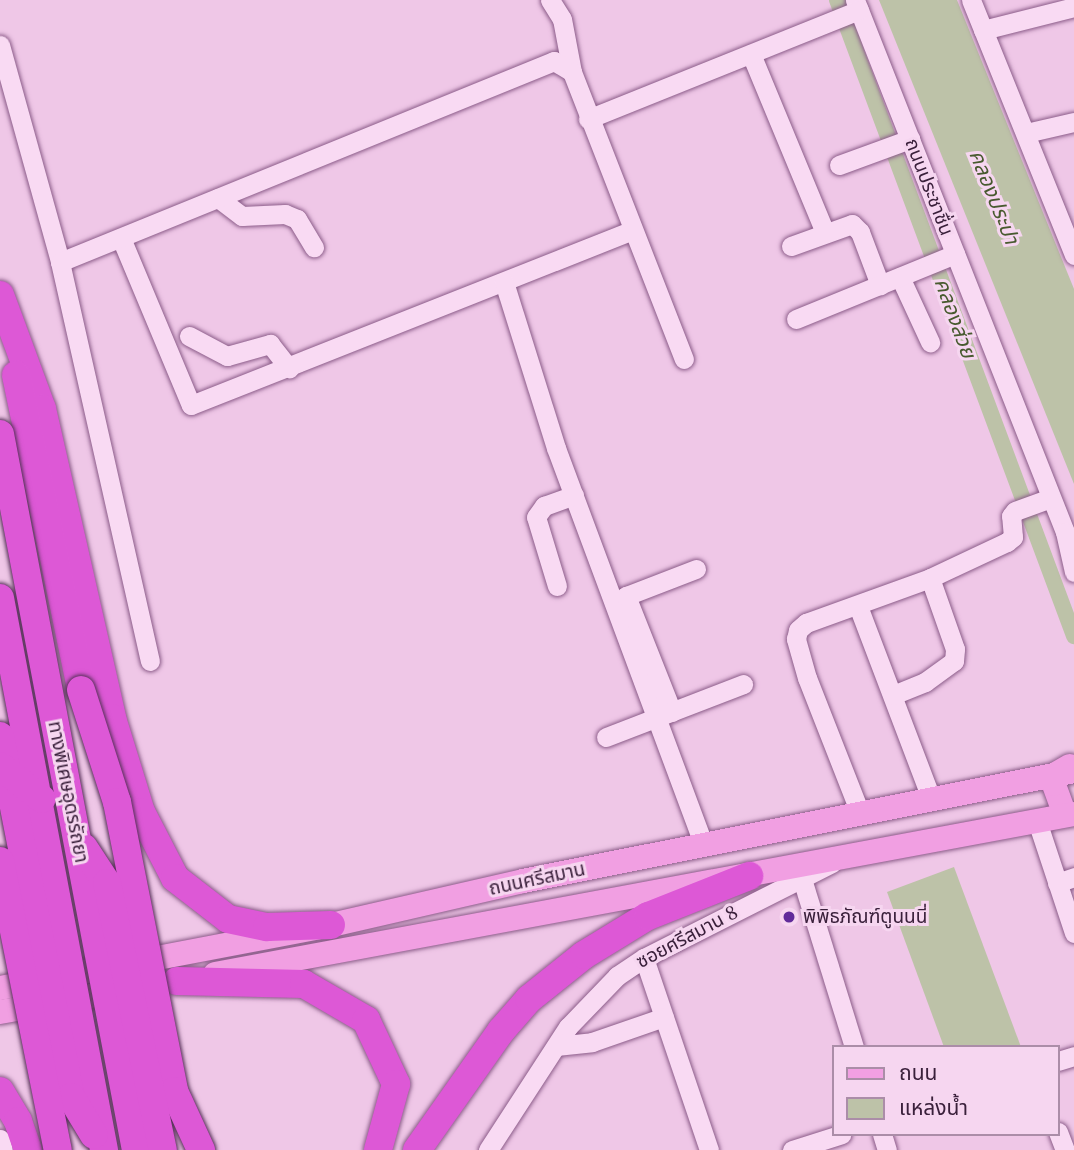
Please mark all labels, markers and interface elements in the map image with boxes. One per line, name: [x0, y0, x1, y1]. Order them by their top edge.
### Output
street label: ถนนประชาชื่น: [900, 135, 958, 239]
water label: คลองประปา: [964, 146, 1024, 248]
water label: คลองส่วย: [929, 275, 981, 361]
street label: ทางพิเศษอุดรรัถยา: [43, 719, 93, 865]
street label: ถนนศรีสมาน: [487, 858, 587, 900]
street label: ซอยศรีสมาน 8: [632, 901, 742, 973]
place label: พิพิธภัณฑ์ตูนนนี่: [803, 906, 927, 928]
marker: พิพิธภัณฑ์ตูนนนี่: [781, 909, 797, 925]
legend: [832, 1045, 1060, 1136]
text: ถนน: [899, 1059, 937, 1086]
text: แหล่งน้ำ: [899, 1094, 968, 1121]

